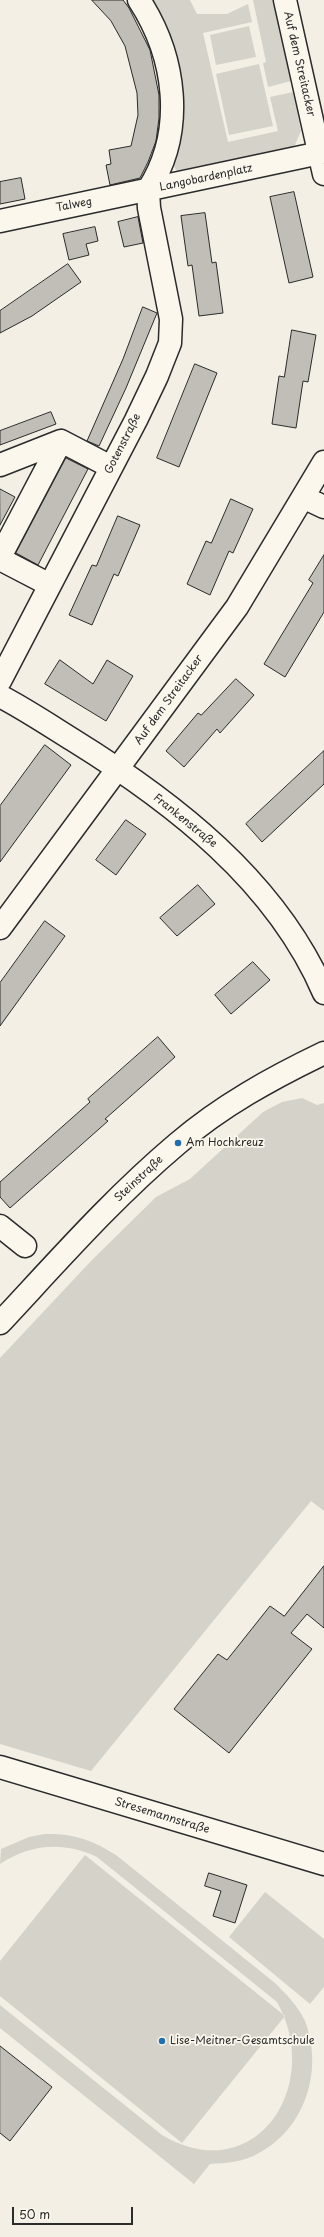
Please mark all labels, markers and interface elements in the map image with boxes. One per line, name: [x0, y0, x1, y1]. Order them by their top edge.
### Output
street label: Auf dem Streitacker: [280, 10, 318, 118]
street label: Langobardenplatz: [158, 162, 254, 194]
street label: Talweg: [55, 195, 93, 215]
street label: Gotenstraße: [102, 412, 144, 476]
street label: Auf dem Streitacker: [132, 653, 206, 747]
street label: Frankenstraße: [150, 791, 220, 851]
place label: Am Hochkreuz: [186, 1136, 263, 1150]
marker: Am Hochkreuz: [173, 1138, 183, 1148]
street label: Steinstraße: [112, 1153, 166, 1205]
street label: Stresemannstraße: [113, 1795, 211, 1837]
place label: Lise-Meitner-Gesamtschule: [170, 2034, 315, 2048]
marker: Lise-Meitner-Gesamtschule: [157, 2036, 167, 2046]
scale bar: [14, 2199, 135, 2225]
text: 50 m: [19, 2205, 50, 2223]

